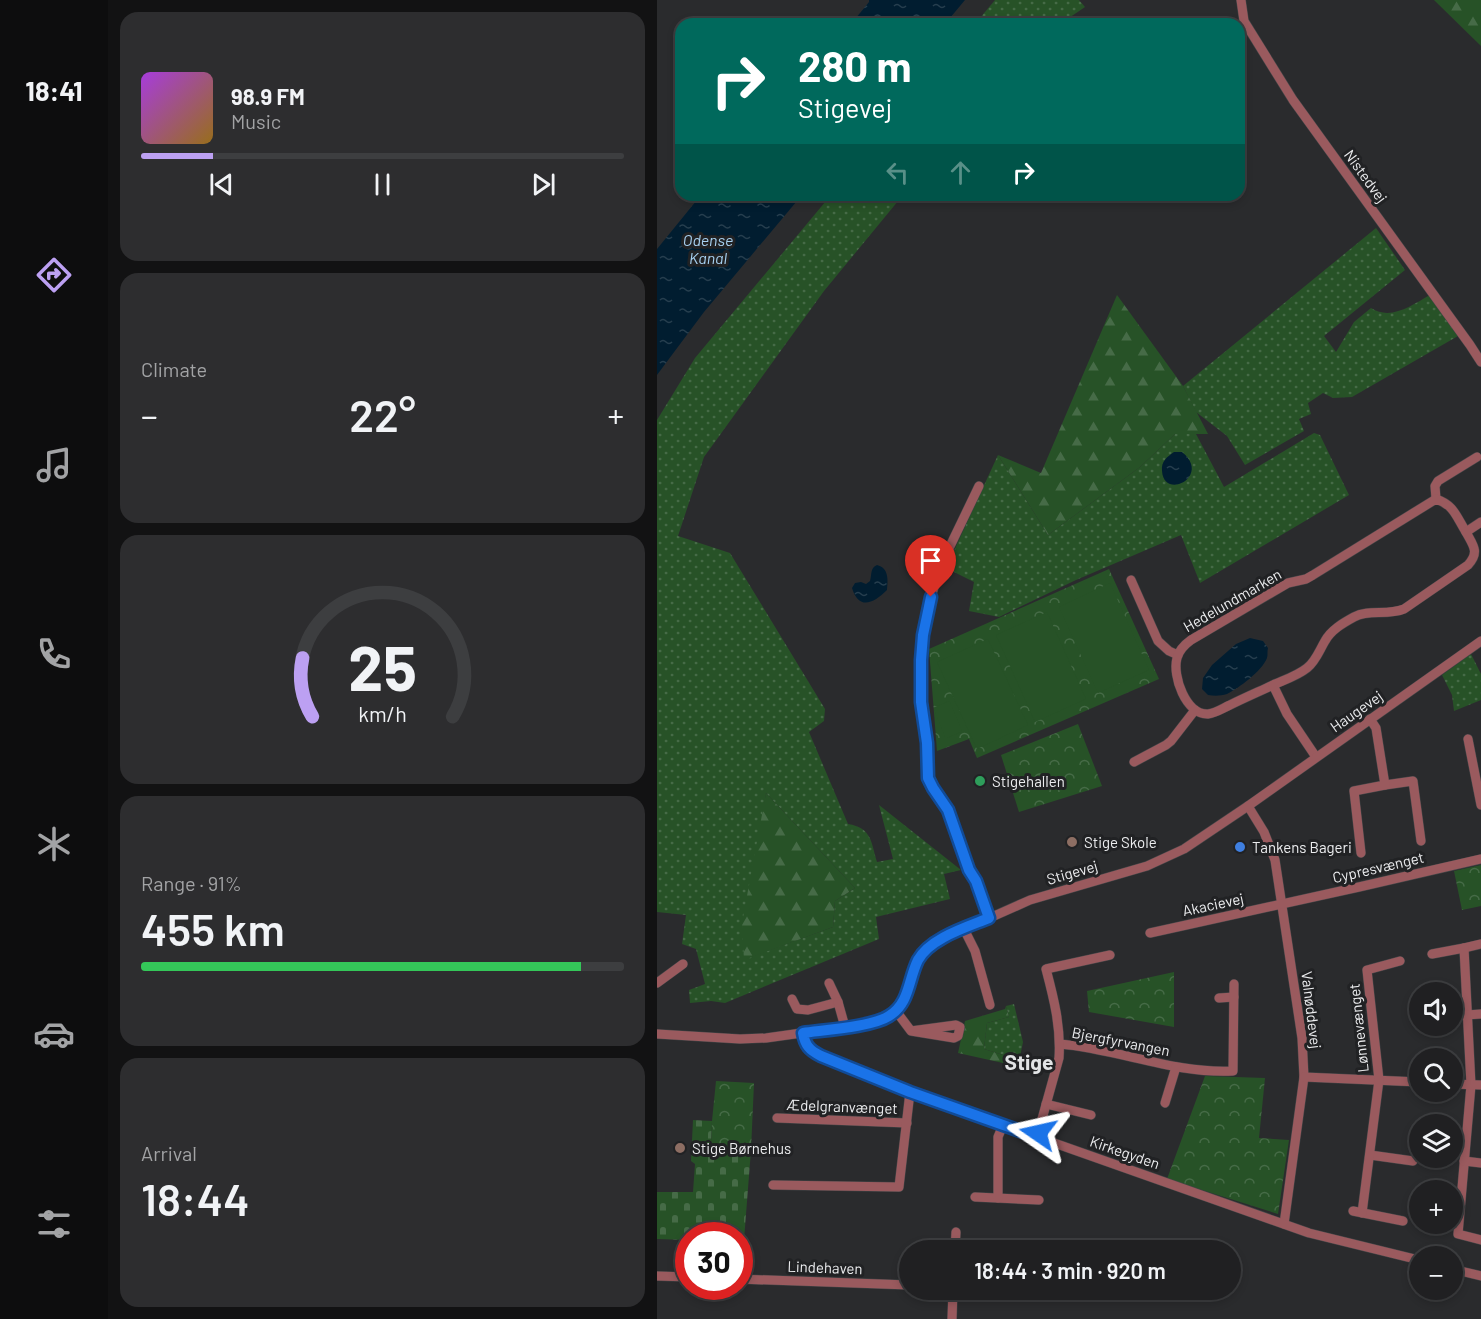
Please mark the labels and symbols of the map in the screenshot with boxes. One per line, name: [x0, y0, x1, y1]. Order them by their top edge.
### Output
street label: Nistedvej: [1341, 146, 1391, 206]
water label: Odense Kanal: [683, 230, 733, 267]
pin: [905, 535, 956, 597]
street label: Hedelundmarken: [1180, 565, 1284, 635]
street label: Haugevej: [1326, 686, 1386, 736]
place label: Stigehallen: [992, 772, 1065, 790]
marker: Stigehallen: [973, 774, 987, 788]
place label: Stige Skole: [1084, 833, 1157, 851]
marker: Stige Skole: [1065, 835, 1079, 849]
place label: Tankens Bageri: [1252, 838, 1352, 856]
marker: Tankens Bageri: [1233, 840, 1247, 854]
street label: Cypresvænget: [1331, 848, 1425, 886]
street label: Stigevej: [1044, 856, 1100, 888]
street label: Akacievej: [1181, 889, 1245, 919]
street label: Valnøddevej: [1298, 970, 1326, 1050]
street label: Lønnevænget: [1344, 983, 1372, 1073]
street label: Bjergfyrvangen: [1071, 1023, 1171, 1059]
district label: Stige: [1005, 1049, 1053, 1074]
street label: Ædelgranvænget: [786, 1095, 898, 1117]
position arrow: [1006, 1101, 1070, 1165]
street label: Kirkegyden: [1088, 1132, 1162, 1172]
place label: Stige Børnehus: [692, 1139, 791, 1157]
marker: Stige Børnehus: [673, 1141, 687, 1155]
speed limit sign: 30: [675, 1222, 753, 1300]
street label: Lindehaven: [787, 1257, 863, 1277]

